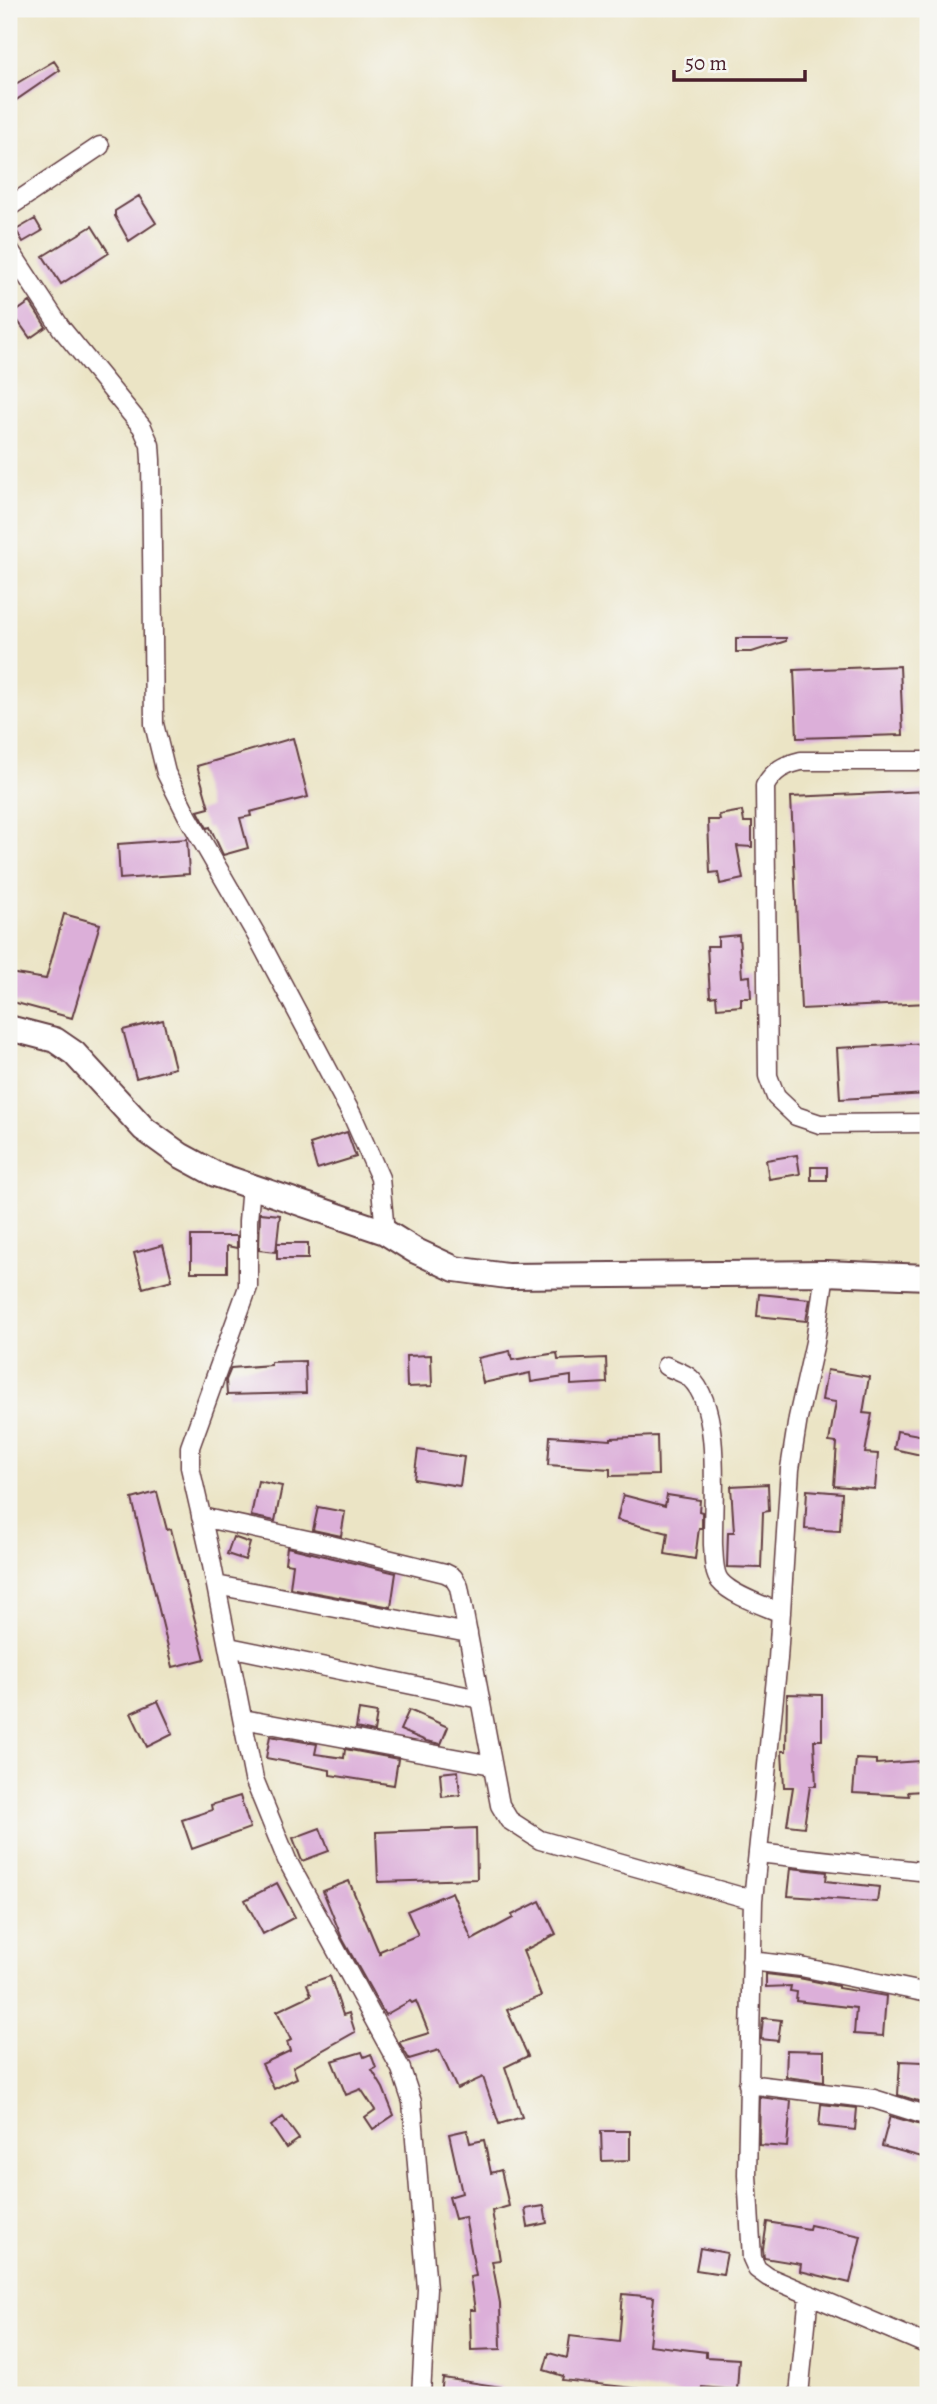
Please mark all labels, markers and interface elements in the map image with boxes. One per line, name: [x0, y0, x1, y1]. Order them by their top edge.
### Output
scale bar: [674, 38, 806, 82]
text: 50 m: [685, 49, 727, 77]

